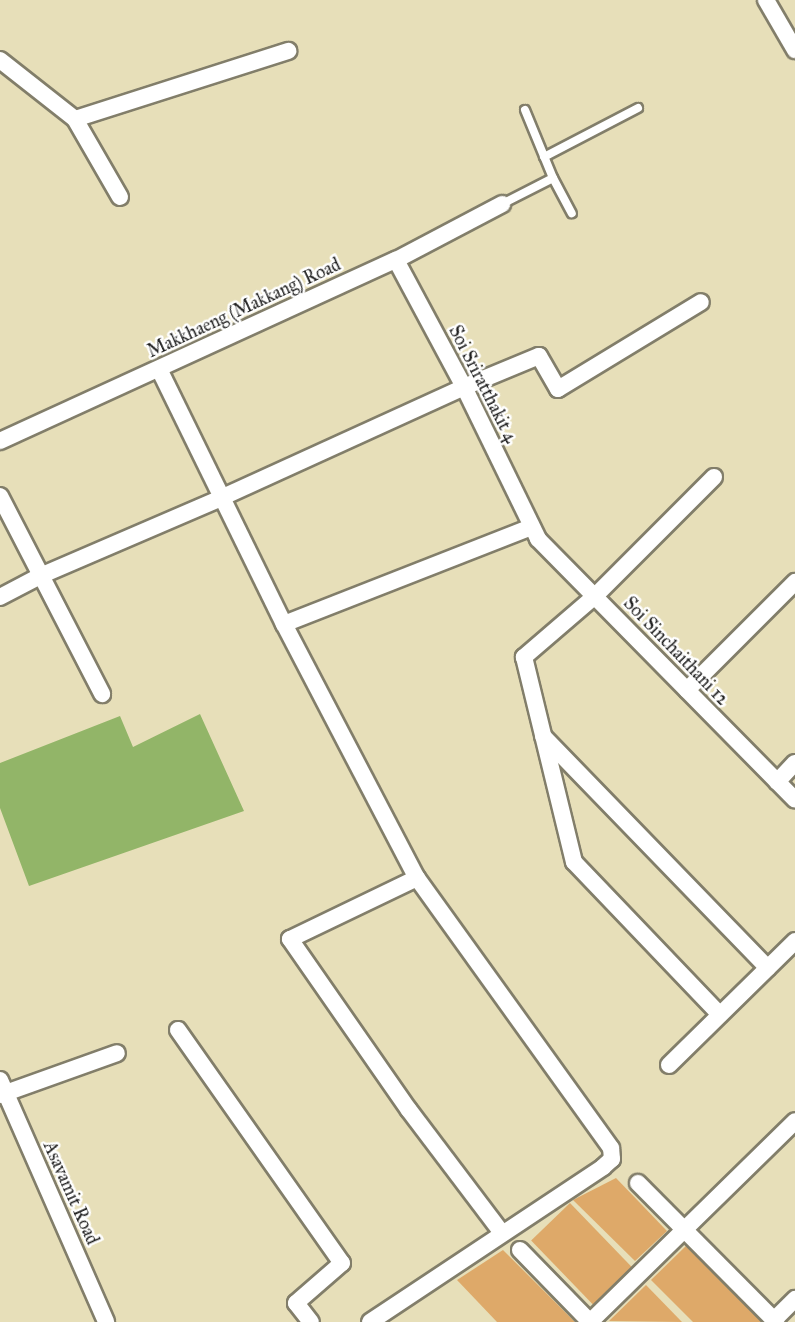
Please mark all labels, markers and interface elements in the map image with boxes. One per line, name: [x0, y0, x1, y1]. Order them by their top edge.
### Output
street label: Makkhaeng (Makkang) Road: [144, 254, 344, 362]
street label: Soi Sriratthakit 4: [444, 322, 522, 446]
street label: Soi Sinchaithani 12: [619, 592, 733, 710]
street label: Asavamit Road: [39, 1138, 103, 1248]

